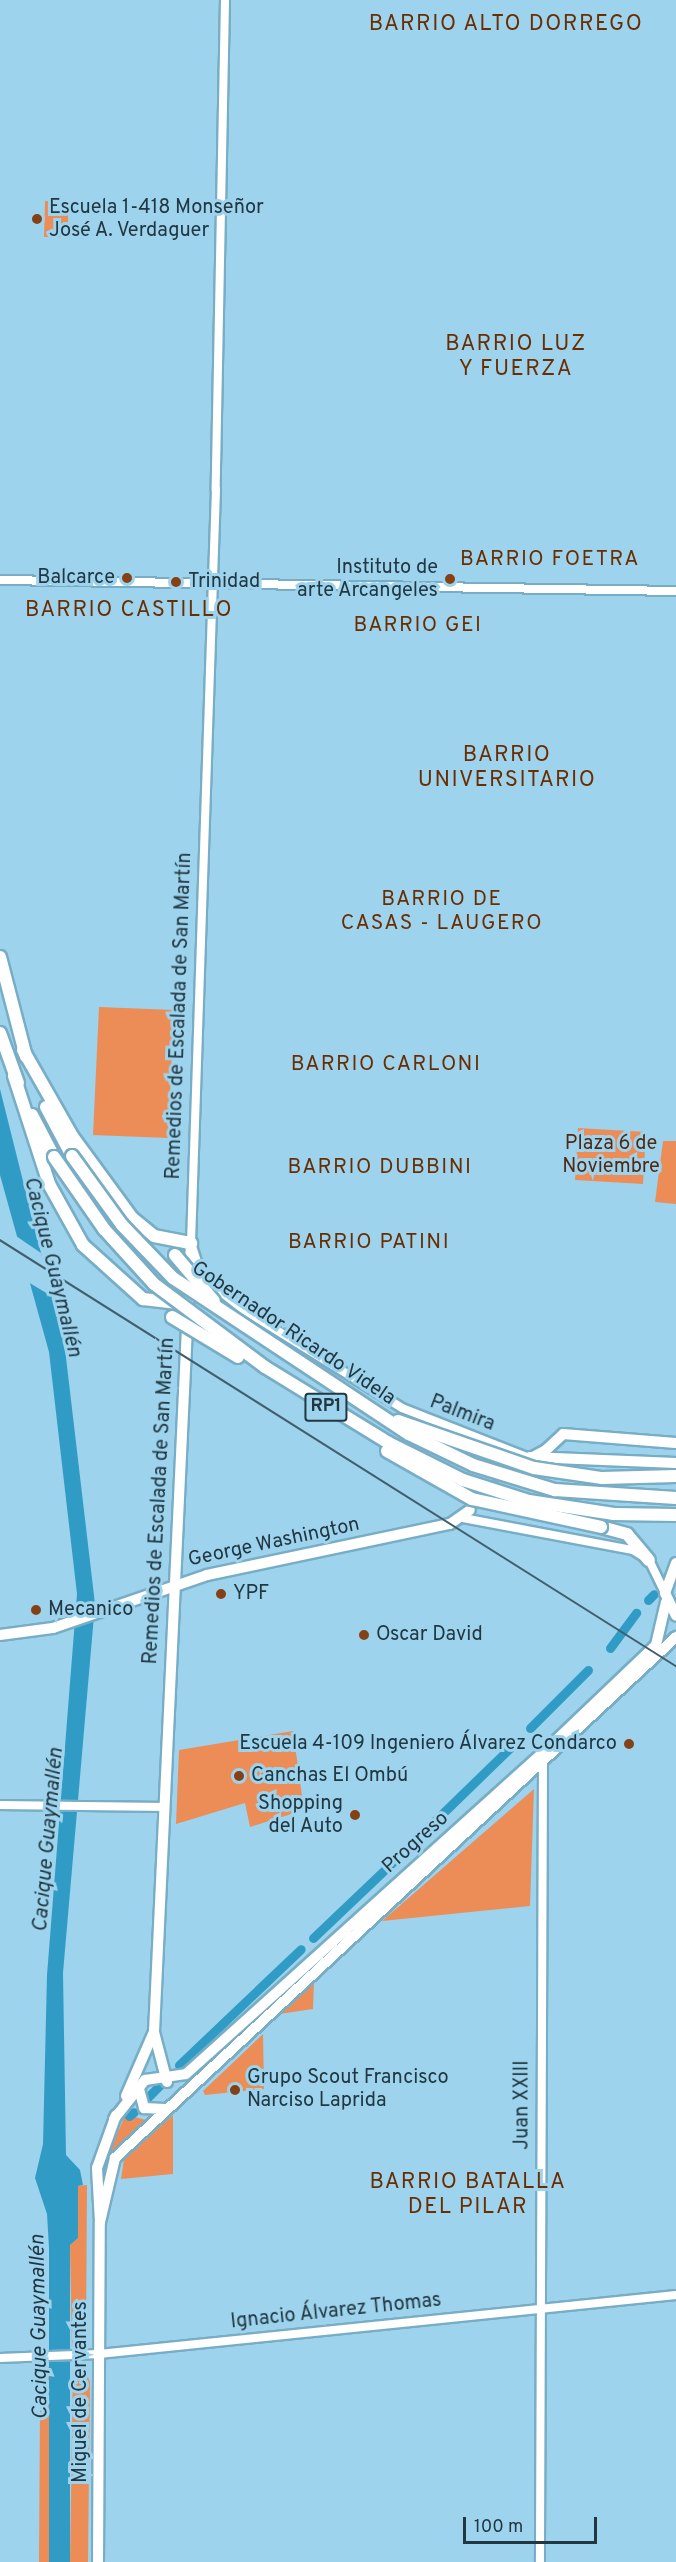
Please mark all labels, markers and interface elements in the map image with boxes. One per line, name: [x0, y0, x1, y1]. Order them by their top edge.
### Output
district label: BARRIO ALTO DORREGO: [368, 12, 644, 38]
place label: Escuela 1-418 Monseñor José A. Verdaguer: [49, 196, 264, 243]
marker: Escuela 1-418 Monseñor José A. Verdaguer: [30, 212, 44, 226]
district label: BARRIO LUZ Y FUERZA: [445, 331, 587, 382]
district label: BARRIO FOETRA: [460, 547, 640, 573]
place label: Instituto de arte Arcangeles: [296, 556, 438, 603]
place label: Balcarce: [37, 566, 115, 590]
place label: Trinidad: [188, 570, 260, 594]
marker: Balcarce: [120, 571, 134, 585]
marker: Instituto de arte Arcangeles: [443, 572, 457, 586]
marker: Trinidad: [169, 575, 183, 589]
district label: BARRIO CASTILLO: [25, 598, 233, 624]
district label: BARRIO GEI: [354, 613, 482, 639]
district label: BARRIO UNIVERSITARIO: [418, 742, 596, 794]
street label: Remedios de Escalada de San Martín: [162, 852, 198, 1180]
district label: BARRIO DE CASAS - LAUGERO: [341, 887, 543, 937]
district label: BARRIO CARLONI: [291, 1052, 481, 1078]
park label: Plaza 6 de Noviembre: [562, 1133, 660, 1180]
district label: BARRIO DUBBINI: [288, 1155, 472, 1181]
water label: Cacique Guaymallén: [17, 1174, 87, 1360]
district label: BARRIO PATINI: [288, 1230, 450, 1256]
street label: Gobernador Ricardo Videla: [186, 1257, 400, 1411]
street label: Remedios de Escalada de San Martín: [139, 1337, 181, 1665]
street label: Palmira: [426, 1391, 498, 1437]
road number: RP1: [304, 1392, 348, 1422]
street label: George Washington: [186, 1513, 362, 1573]
place label: YPF: [233, 1582, 269, 1606]
marker: YPF: [214, 1587, 228, 1601]
place label: Mecanico: [48, 1598, 133, 1622]
marker: Mecanico: [29, 1603, 43, 1617]
place label: Oscar David: [376, 1623, 483, 1647]
marker: Oscar David: [357, 1628, 371, 1642]
place label: Escuela 4-109 Ingeniero Álvarez Condarco: [239, 1732, 617, 1756]
marker: Escuela 4-109 Ingeniero Álvarez Condarco: [622, 1737, 636, 1751]
water label: Cacique Guaymallén: [28, 1747, 70, 1933]
place label: Canchas El Ombú: [251, 1764, 408, 1788]
marker: Canchas El Ombú: [232, 1769, 246, 1783]
place label: Shopping del Auto: [258, 1792, 343, 1839]
street label: Progreso: [378, 1807, 454, 1879]
marker: Shopping del Auto: [348, 1808, 362, 1822]
street label: Juan XXIII: [511, 2060, 535, 2150]
place label: Grupo Scout Francisco Narciso Laprida: [247, 2066, 449, 2113]
marker: Grupo Scout Francisco Narciso Laprida: [228, 2083, 242, 2097]
district label: BARRIO BATALLA DEL PILAR: [370, 2169, 566, 2220]
water label: Cacique Guaymallén: [26, 2234, 54, 2420]
street label: Ignacio Álvarez Thomas: [229, 2289, 443, 2335]
street label: Miguel de Cervantes: [69, 2301, 93, 2483]
scale bar: [466, 2505, 600, 2543]
text: 100 m: [474, 2516, 523, 2539]

